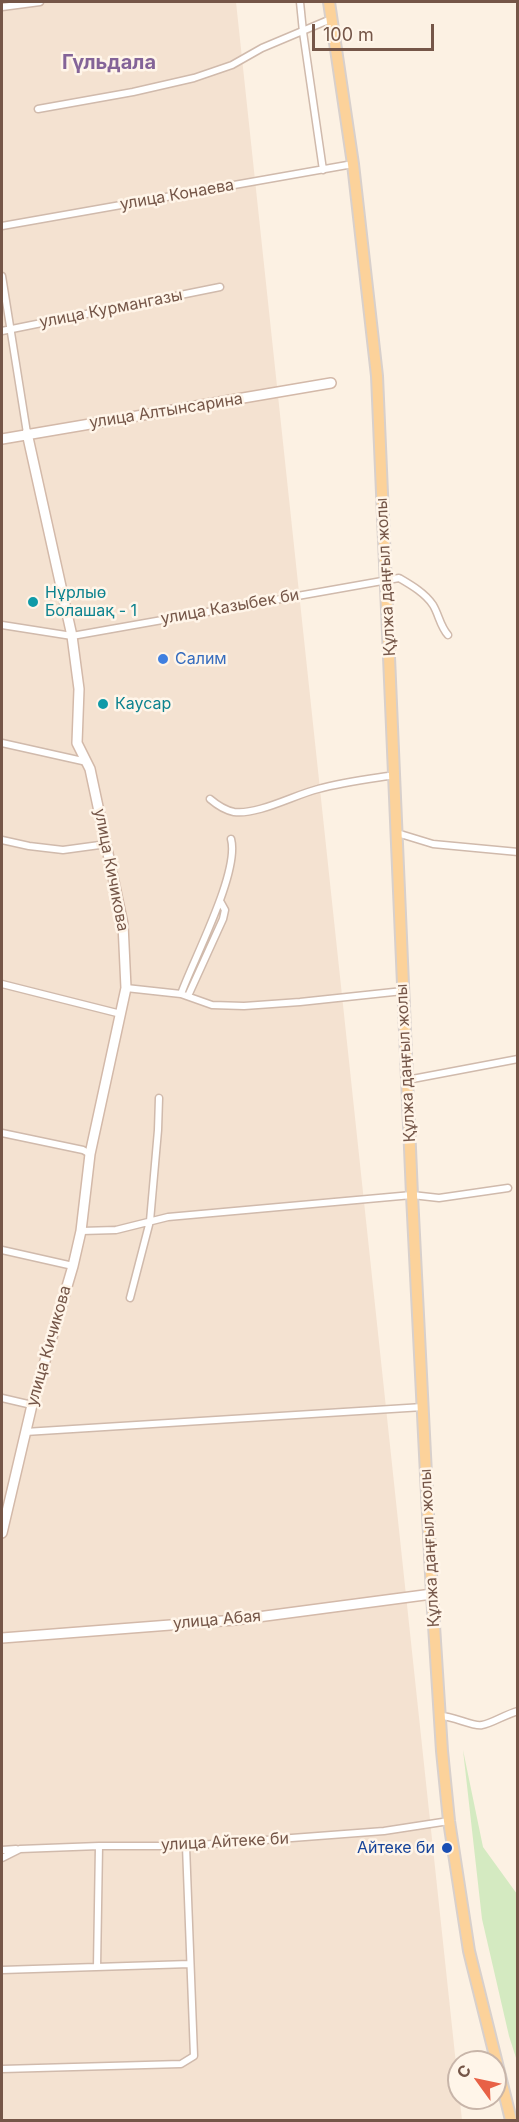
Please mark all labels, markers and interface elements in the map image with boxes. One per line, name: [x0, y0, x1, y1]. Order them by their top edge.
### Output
scale bar: [315, 12, 436, 50]
text: 100 m: [323, 24, 374, 45]
district label: Гүльдала: [62, 51, 156, 75]
street label: улица Конаева: [118, 176, 236, 214]
street label: улица Курмангазы: [38, 286, 184, 332]
street label: улица Алтынсарина: [88, 389, 244, 433]
street label: Құлжа даңғыл жолы: [372, 497, 400, 657]
place label: Нұрлыө Болашақ - 1: [45, 583, 137, 621]
street label: улица Казыбек би: [159, 585, 301, 629]
marker: Нұрлыө Болашақ - 1: [26, 595, 40, 609]
place label: Салим: [175, 649, 227, 669]
marker: Салим: [156, 652, 170, 666]
place label: Каусар: [115, 694, 171, 714]
marker: Каусар: [96, 697, 110, 711]
street label: улица Кичикова: [90, 807, 132, 933]
street label: Құлжа даңғыл жолы: [392, 983, 420, 1143]
street label: улица Кичикова: [23, 1283, 75, 1409]
street label: Құлжа даңғыл жолы: [416, 1468, 444, 1628]
street label: улица Абая: [172, 1607, 262, 1633]
street label: улица Айтеке би: [161, 1829, 289, 1855]
place label: Айтеке би: [357, 1838, 435, 1858]
marker: Айтеке би: [440, 1841, 454, 1855]
north arrow: [447, 2050, 507, 2110]
text: С: [452, 2061, 475, 2082]

